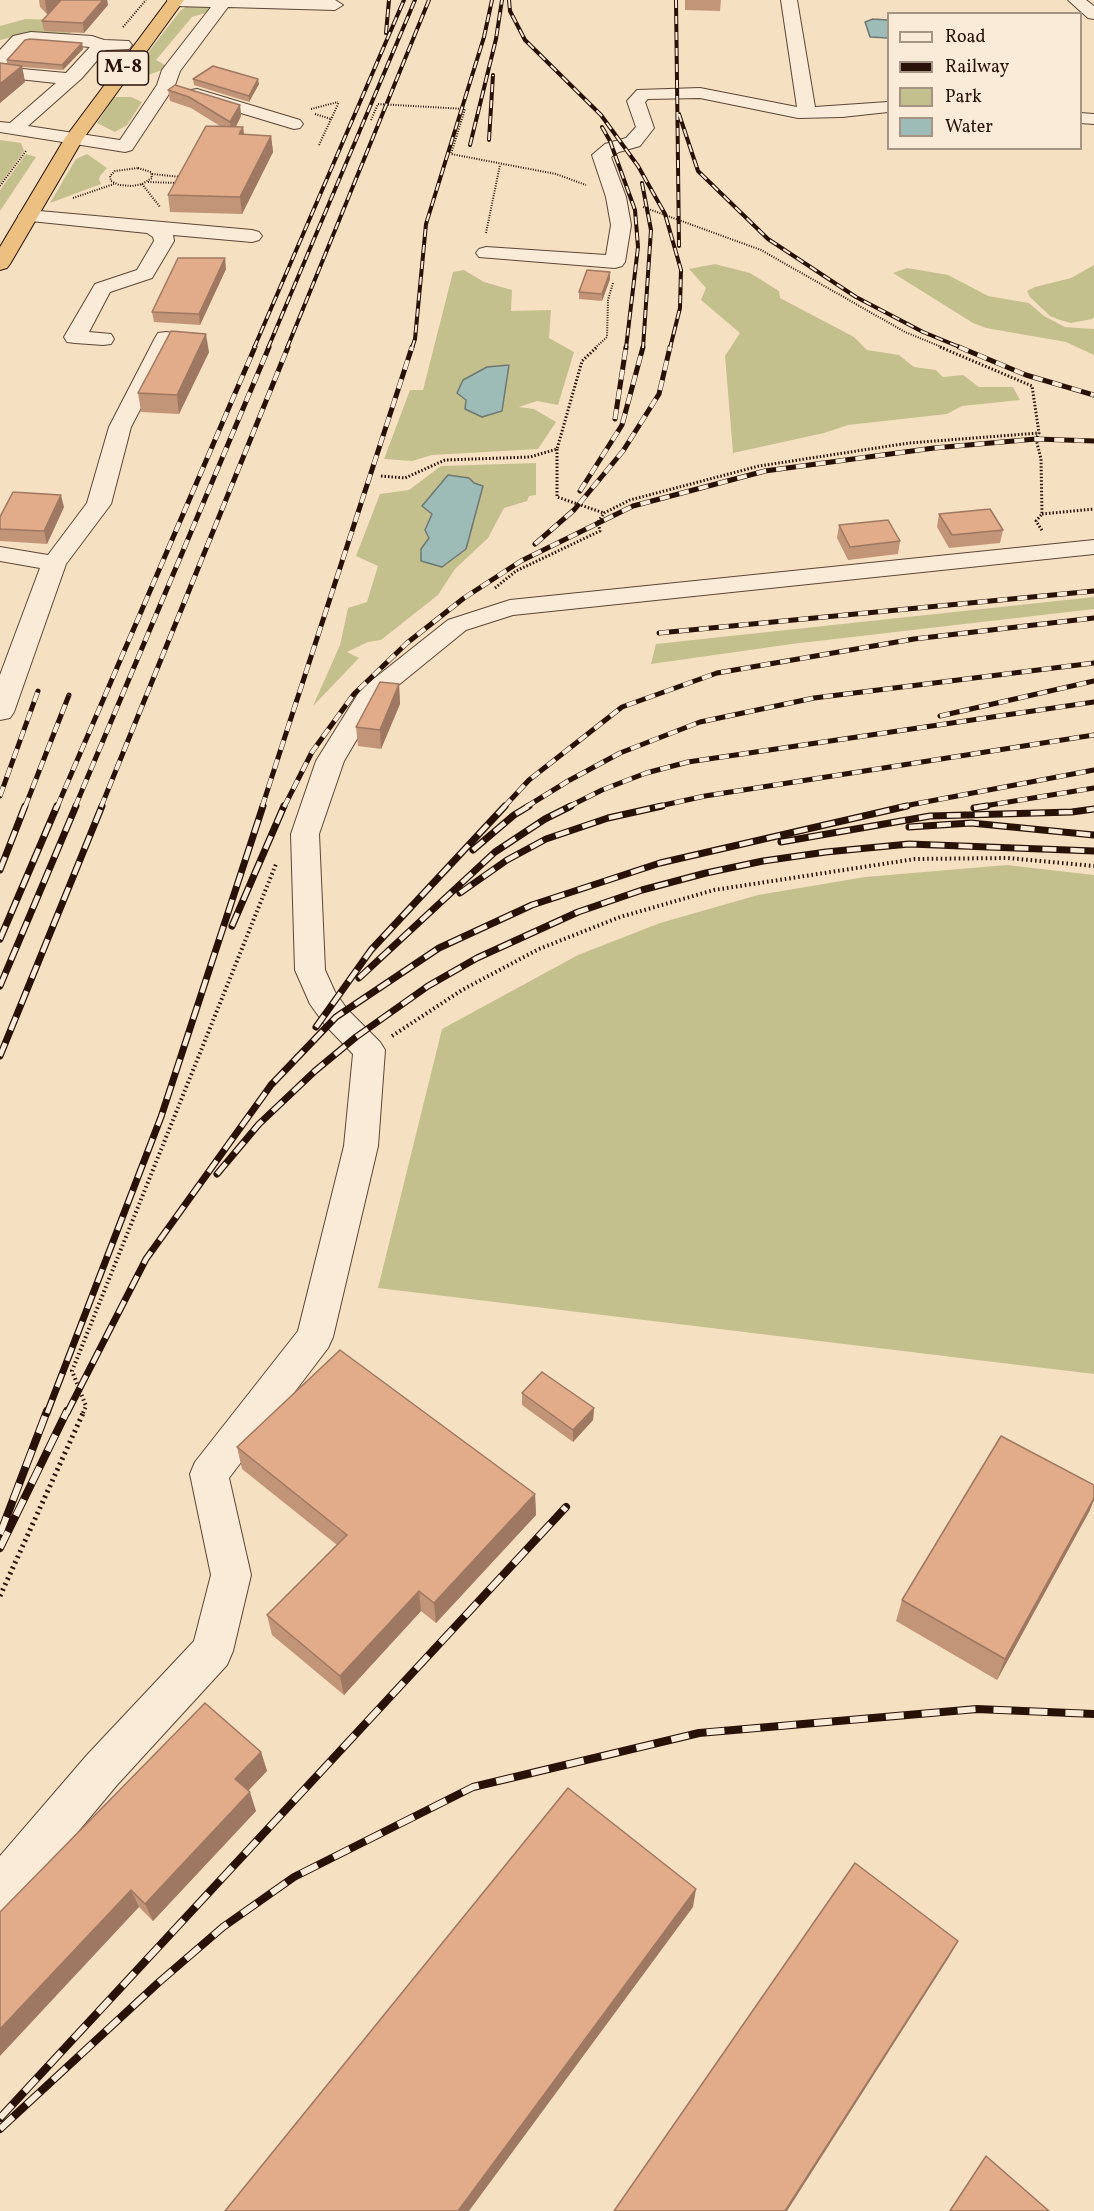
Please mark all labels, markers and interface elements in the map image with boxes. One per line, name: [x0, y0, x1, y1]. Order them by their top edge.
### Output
legend: [887, 12, 1082, 150]
text: Road: [945, 25, 986, 50]
road number: М-8: [98, 51, 148, 85]
text: Railway: [945, 55, 1009, 80]
text: Park: [945, 85, 982, 110]
text: Water: [945, 115, 993, 140]

